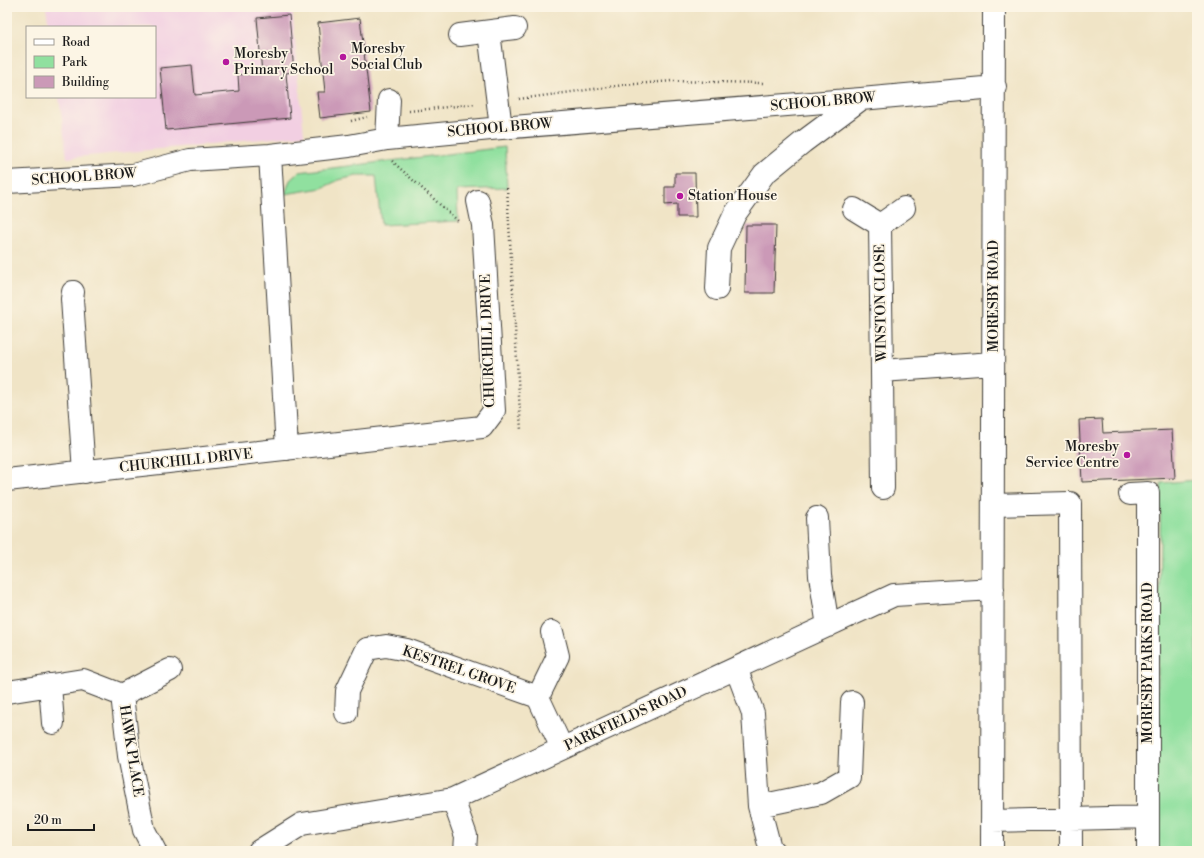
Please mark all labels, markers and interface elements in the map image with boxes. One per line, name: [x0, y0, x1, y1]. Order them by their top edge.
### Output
legend: [26, 26, 156, 98]
text: Road: [62, 35, 90, 50]
place label: Moresby Social Club: [351, 40, 422, 74]
place label: Moresby Primary School: [234, 45, 333, 79]
marker: Moresby Social Club: [338, 52, 348, 62]
text: Park: [62, 55, 88, 70]
marker: Moresby Primary School: [221, 57, 231, 67]
text: Building: [61, 75, 110, 90]
street label: SCHOOL BROW: [770, 88, 878, 116]
street label: SCHOOL BROW: [447, 114, 555, 142]
street label: SCHOOL BROW: [31, 164, 139, 190]
place label: Station House: [688, 187, 777, 205]
marker: Station House: [675, 191, 685, 201]
street label: MORESBY ROAD: [985, 240, 1003, 352]
street label: WINSTON CLOSE: [871, 244, 891, 363]
street label: CHURCHILL DRIVE: [477, 274, 499, 408]
place label: Moresby Service Centre: [1026, 438, 1119, 472]
street label: CHURCHILL DRIVE: [118, 445, 254, 477]
marker: Moresby Service Centre: [1122, 450, 1132, 460]
street label: MORESBY PARKS ROAD: [1139, 582, 1157, 744]
street label: KESTREL GROVE: [400, 642, 518, 698]
street label: PARKFIELDS ROAD: [562, 683, 690, 755]
street label: HAWK PLACE: [115, 704, 147, 798]
scale bar: [28, 806, 94, 832]
text: 20 m: [34, 813, 62, 828]

